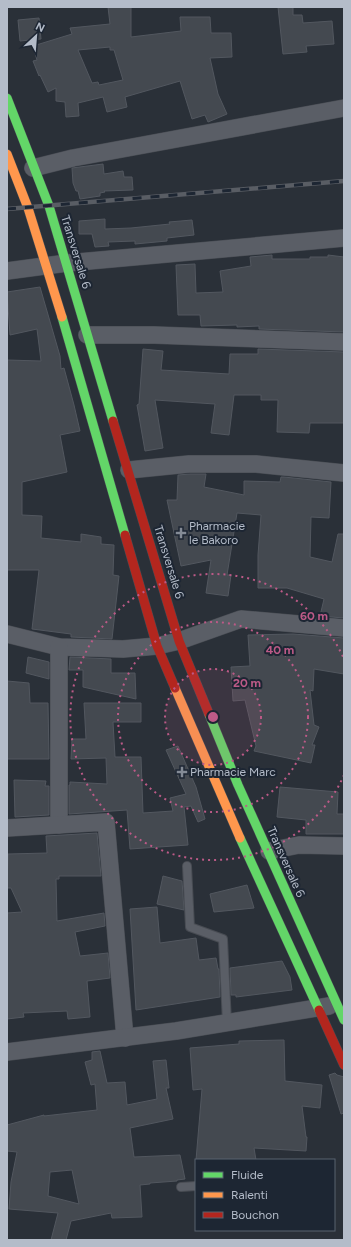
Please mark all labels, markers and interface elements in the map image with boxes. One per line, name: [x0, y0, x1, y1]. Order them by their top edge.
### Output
north arrow: [16, 16, 56, 56]
text: N: [33, 20, 47, 35]
street label: Transversale 6: [58, 214, 94, 291]
place label: Pharmacie le Bakoro: [189, 519, 245, 547]
street label: Transversale 6: [151, 524, 187, 601]
marker: Pharmacie le Bakoro: [176, 528, 186, 538]
text: 60 m: [300, 609, 328, 623]
text: 40 m: [266, 643, 294, 657]
text: 20 m: [233, 676, 261, 690]
centre of rings: [206, 710, 220, 724]
place label: Pharmacie Marc: [190, 765, 276, 779]
marker: Pharmacie Marc: [177, 767, 187, 777]
street label: Transversale 6: [264, 824, 308, 900]
legend: [195, 1159, 335, 1231]
text: Fluide: [231, 1168, 264, 1182]
text: Ralenti: [231, 1188, 268, 1202]
text: Bouchon: [231, 1208, 279, 1222]

